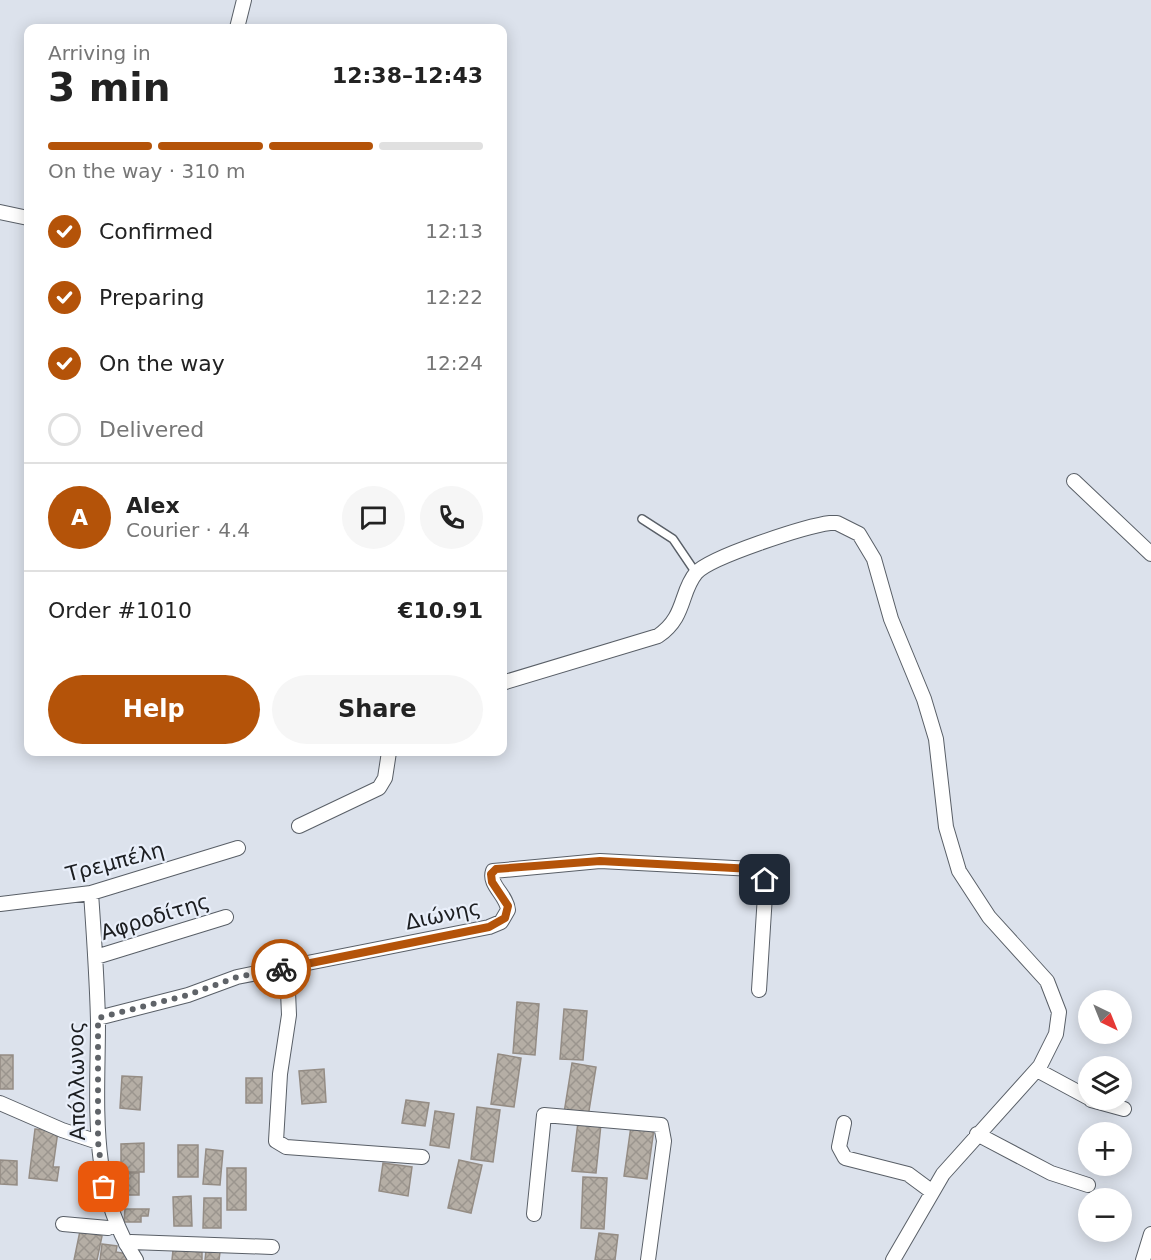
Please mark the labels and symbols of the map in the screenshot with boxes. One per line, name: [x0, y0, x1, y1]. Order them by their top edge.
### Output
street label: Τρεμπέλη: [62, 837, 167, 887]
pin: [739, 854, 790, 905]
street label: Αφροδίτης: [98, 889, 212, 945]
street label: Διώνης: [403, 895, 483, 935]
courier: [251, 939, 311, 999]
north arrow: [1078, 990, 1132, 1044]
street label: Απόλλωνος: [64, 1021, 90, 1141]
pin: [78, 1161, 129, 1212]

